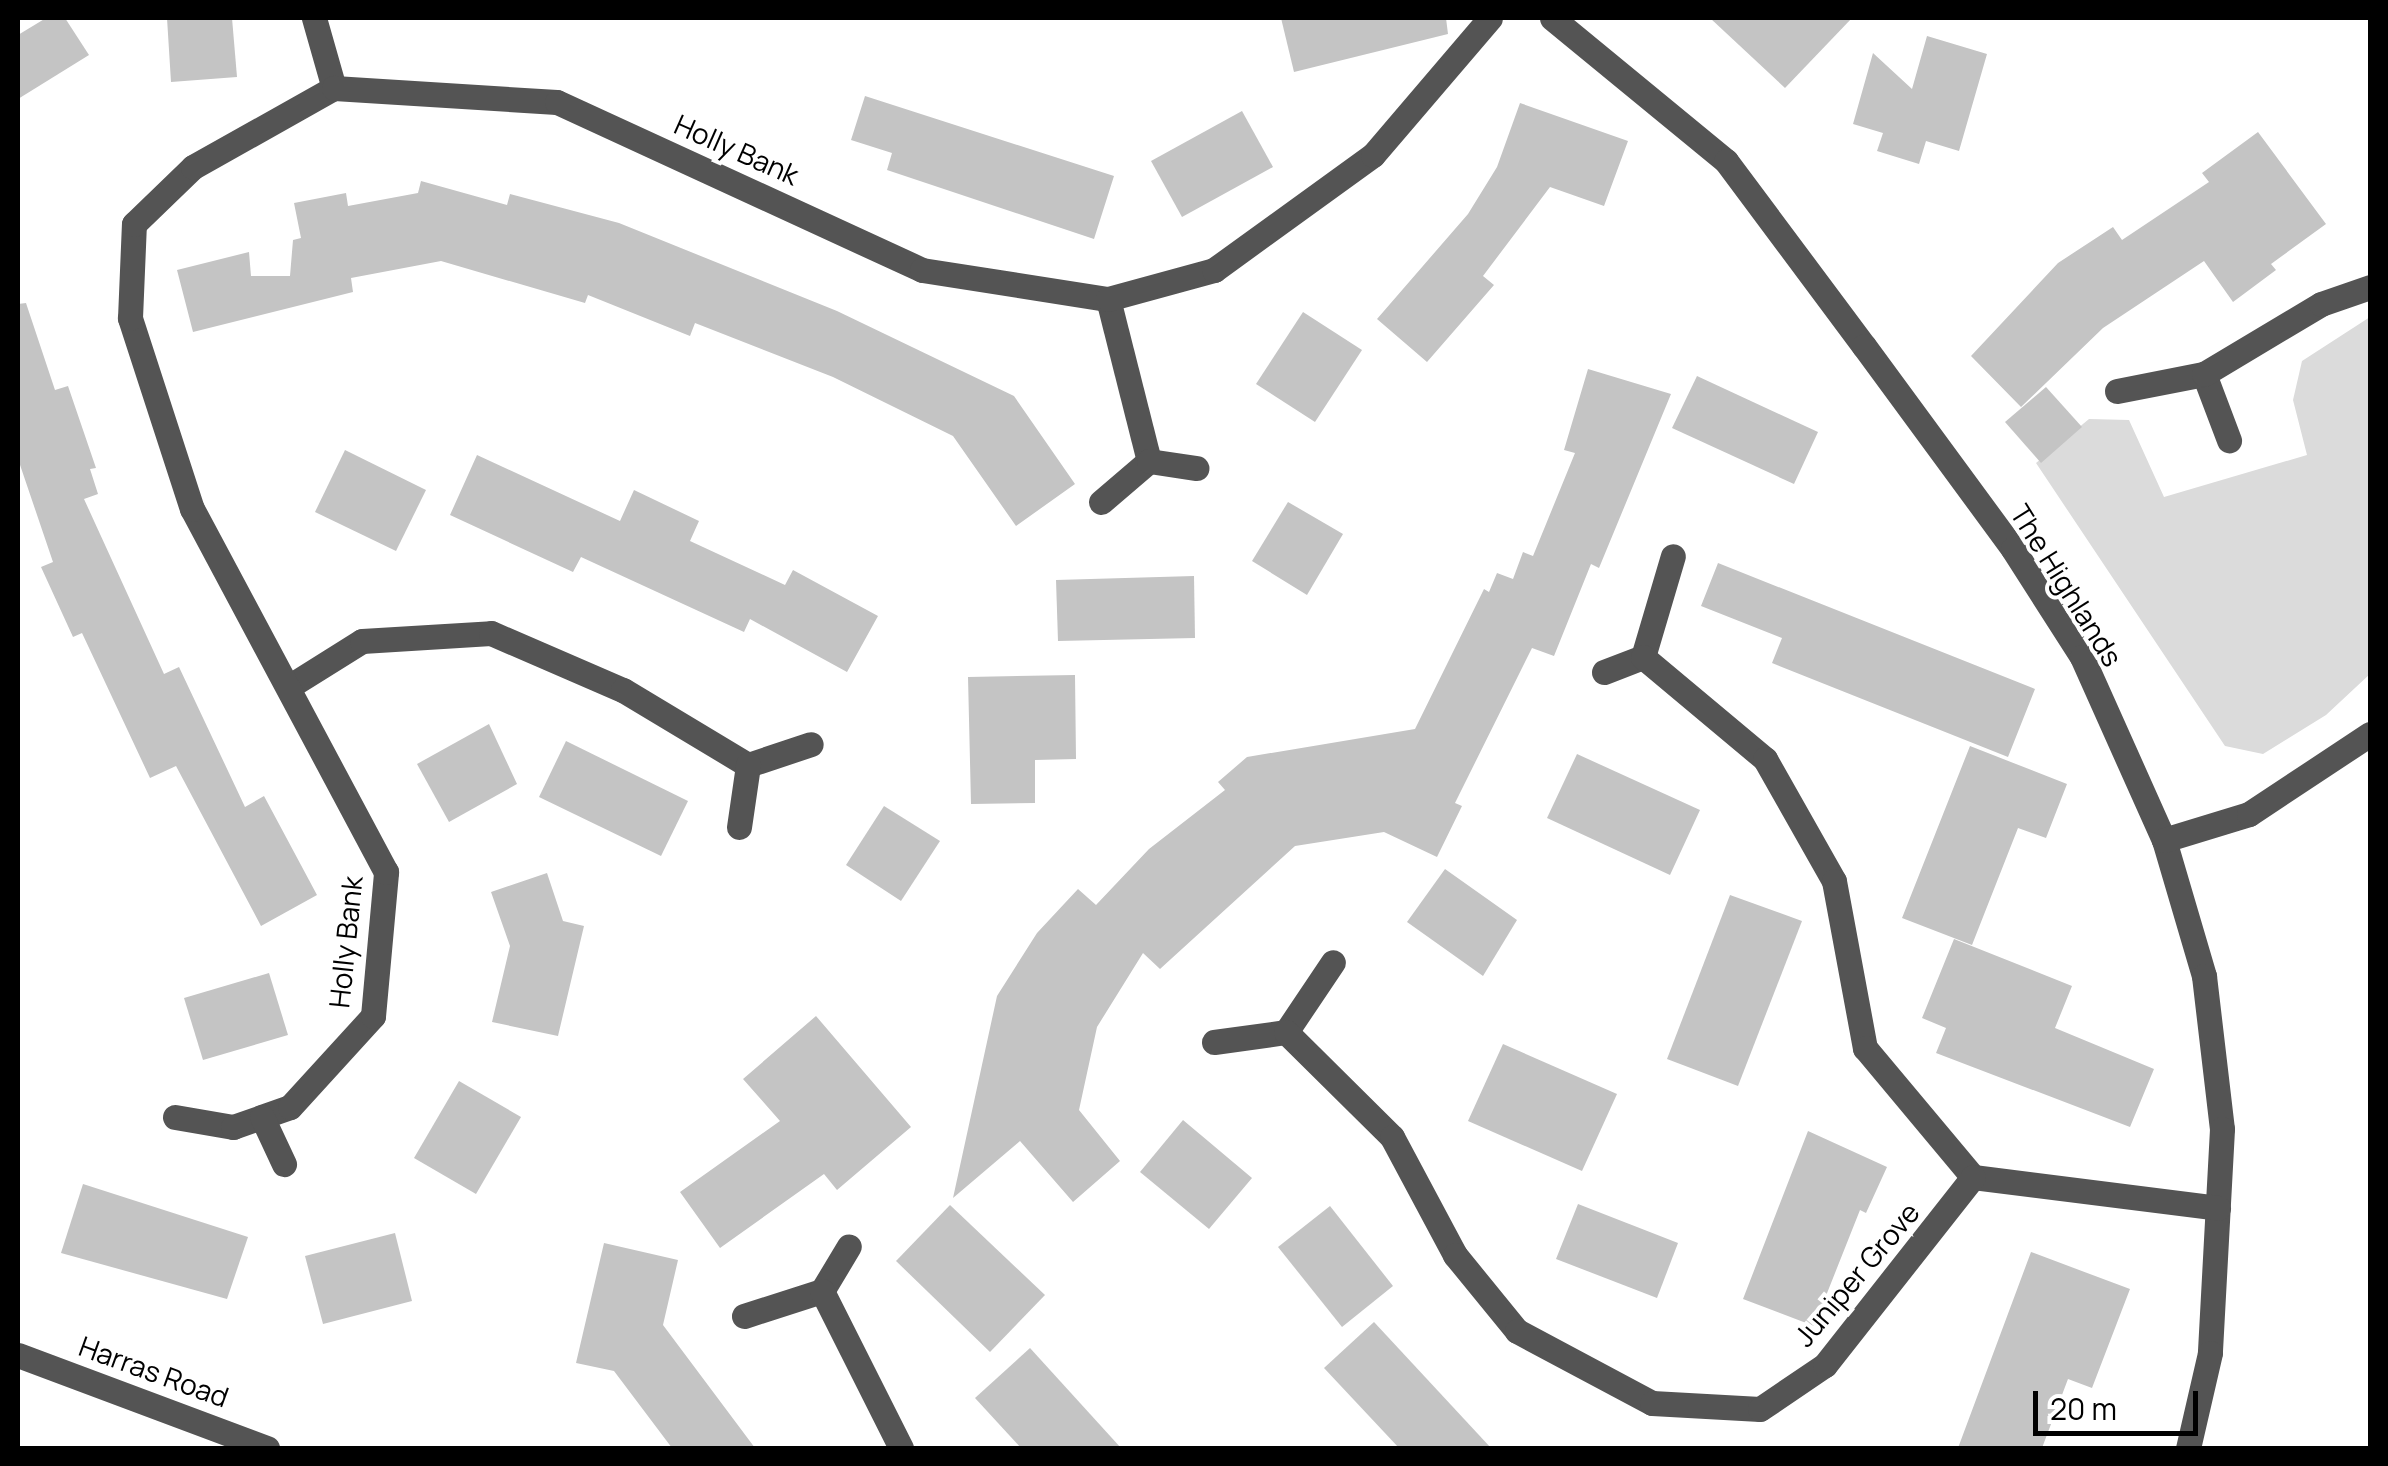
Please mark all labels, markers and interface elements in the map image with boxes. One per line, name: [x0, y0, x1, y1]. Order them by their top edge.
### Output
street label: Holly Bank: [670, 107, 804, 191]
street label: The Highlands: [2004, 498, 2130, 672]
street label: Holly Bank: [321, 874, 369, 1010]
street label: Juniper Grove: [1786, 1195, 1926, 1353]
street label: Harras Road: [75, 1328, 233, 1414]
scale bar: [2038, 1371, 2203, 1433]
text: 20 m: [2050, 1388, 2117, 1429]

